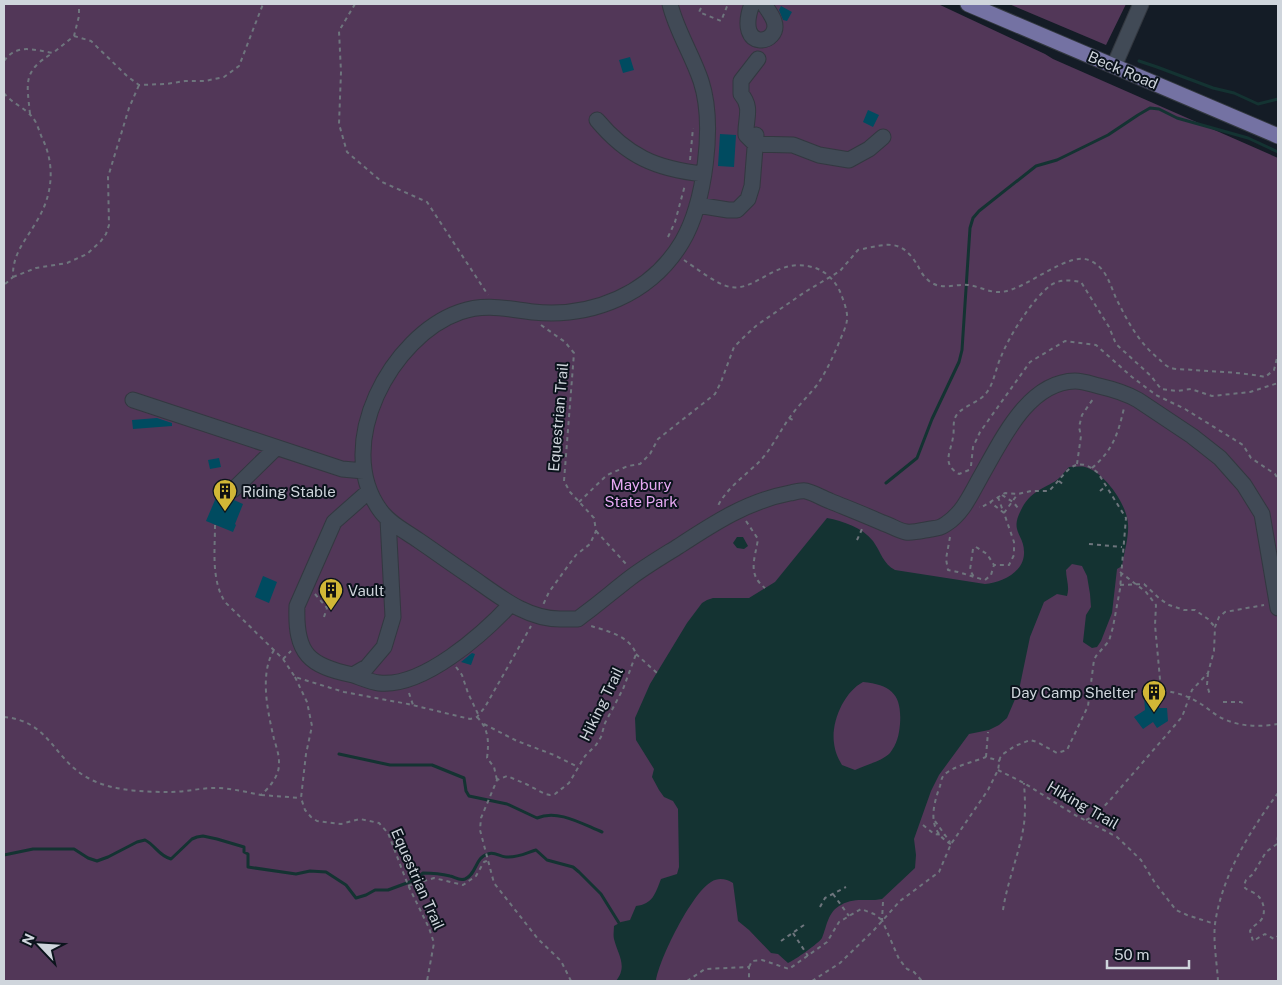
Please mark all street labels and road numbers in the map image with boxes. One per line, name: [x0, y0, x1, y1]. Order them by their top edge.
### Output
street label: Beck Road: [1085, 48, 1161, 92]
street label: Equestrian Trail: [545, 362, 571, 472]
street label: Hiking Trail: [576, 664, 626, 744]
street label: Hiking Trail: [1044, 778, 1122, 832]
street label: Equestrian Trail: [388, 826, 448, 932]

